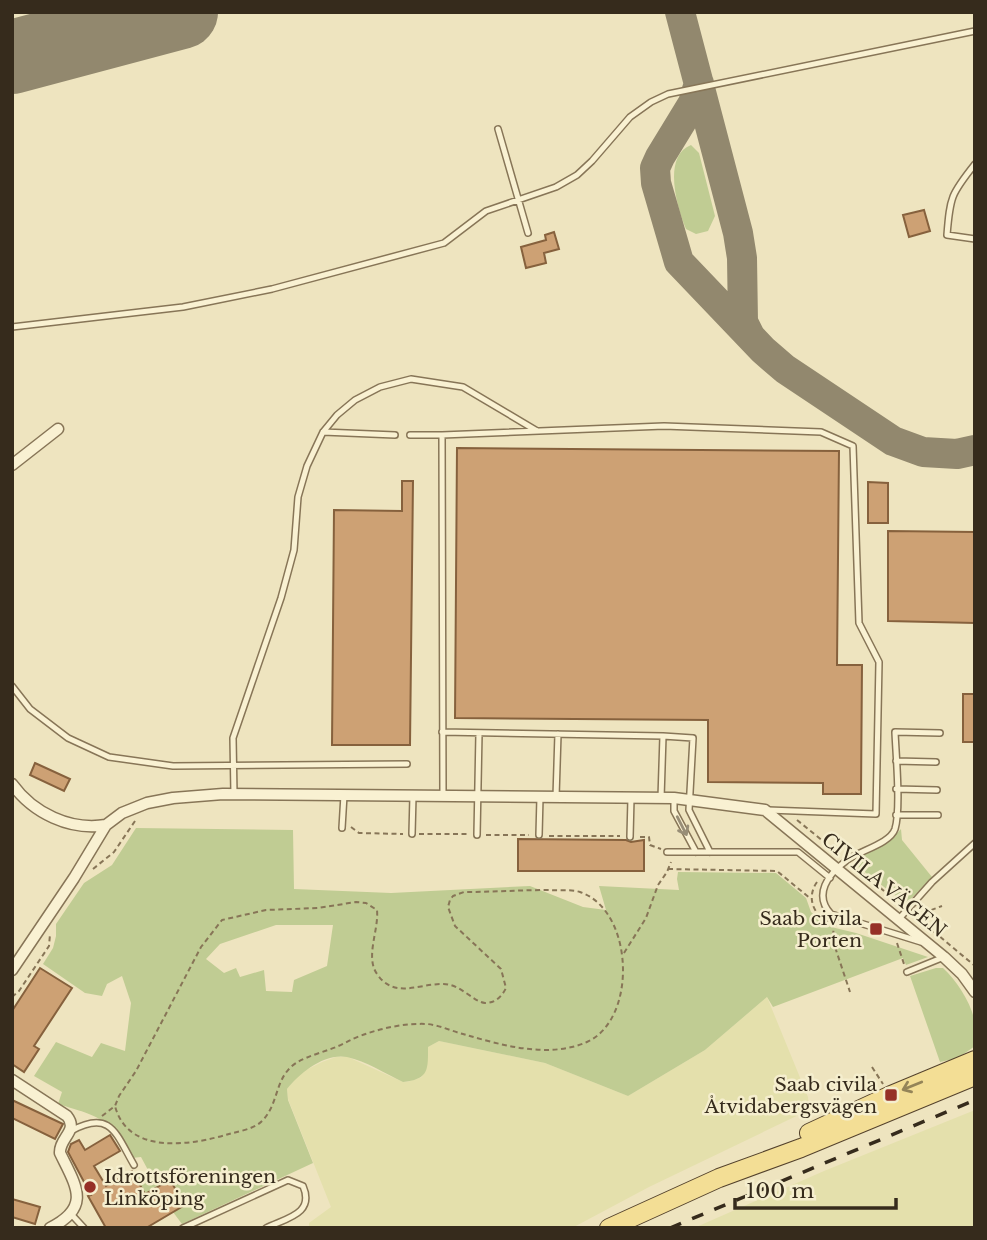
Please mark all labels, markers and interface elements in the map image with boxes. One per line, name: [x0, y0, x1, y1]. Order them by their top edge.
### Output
one-way arrow: [675, 815, 689, 836]
street label: CIVILA VÄGEN: [817, 828, 951, 942]
place label: Saab civila Porten: [759, 907, 862, 952]
marker: Saab civila Porten: [868, 921, 884, 937]
place label: Saab civila Åtvidabergsvägen: [703, 1073, 877, 1118]
one-way arrow: [901, 1080, 923, 1093]
marker: Saab civila Åtvidabergsvägen: [883, 1087, 899, 1103]
place label: Idrottsföreningen Linköping: [104, 1165, 276, 1210]
scale bar: [735, 1166, 896, 1210]
text: 100 m: [746, 1178, 814, 1204]
marker: Idrottsföreningen Linköping: [82, 1179, 98, 1195]

